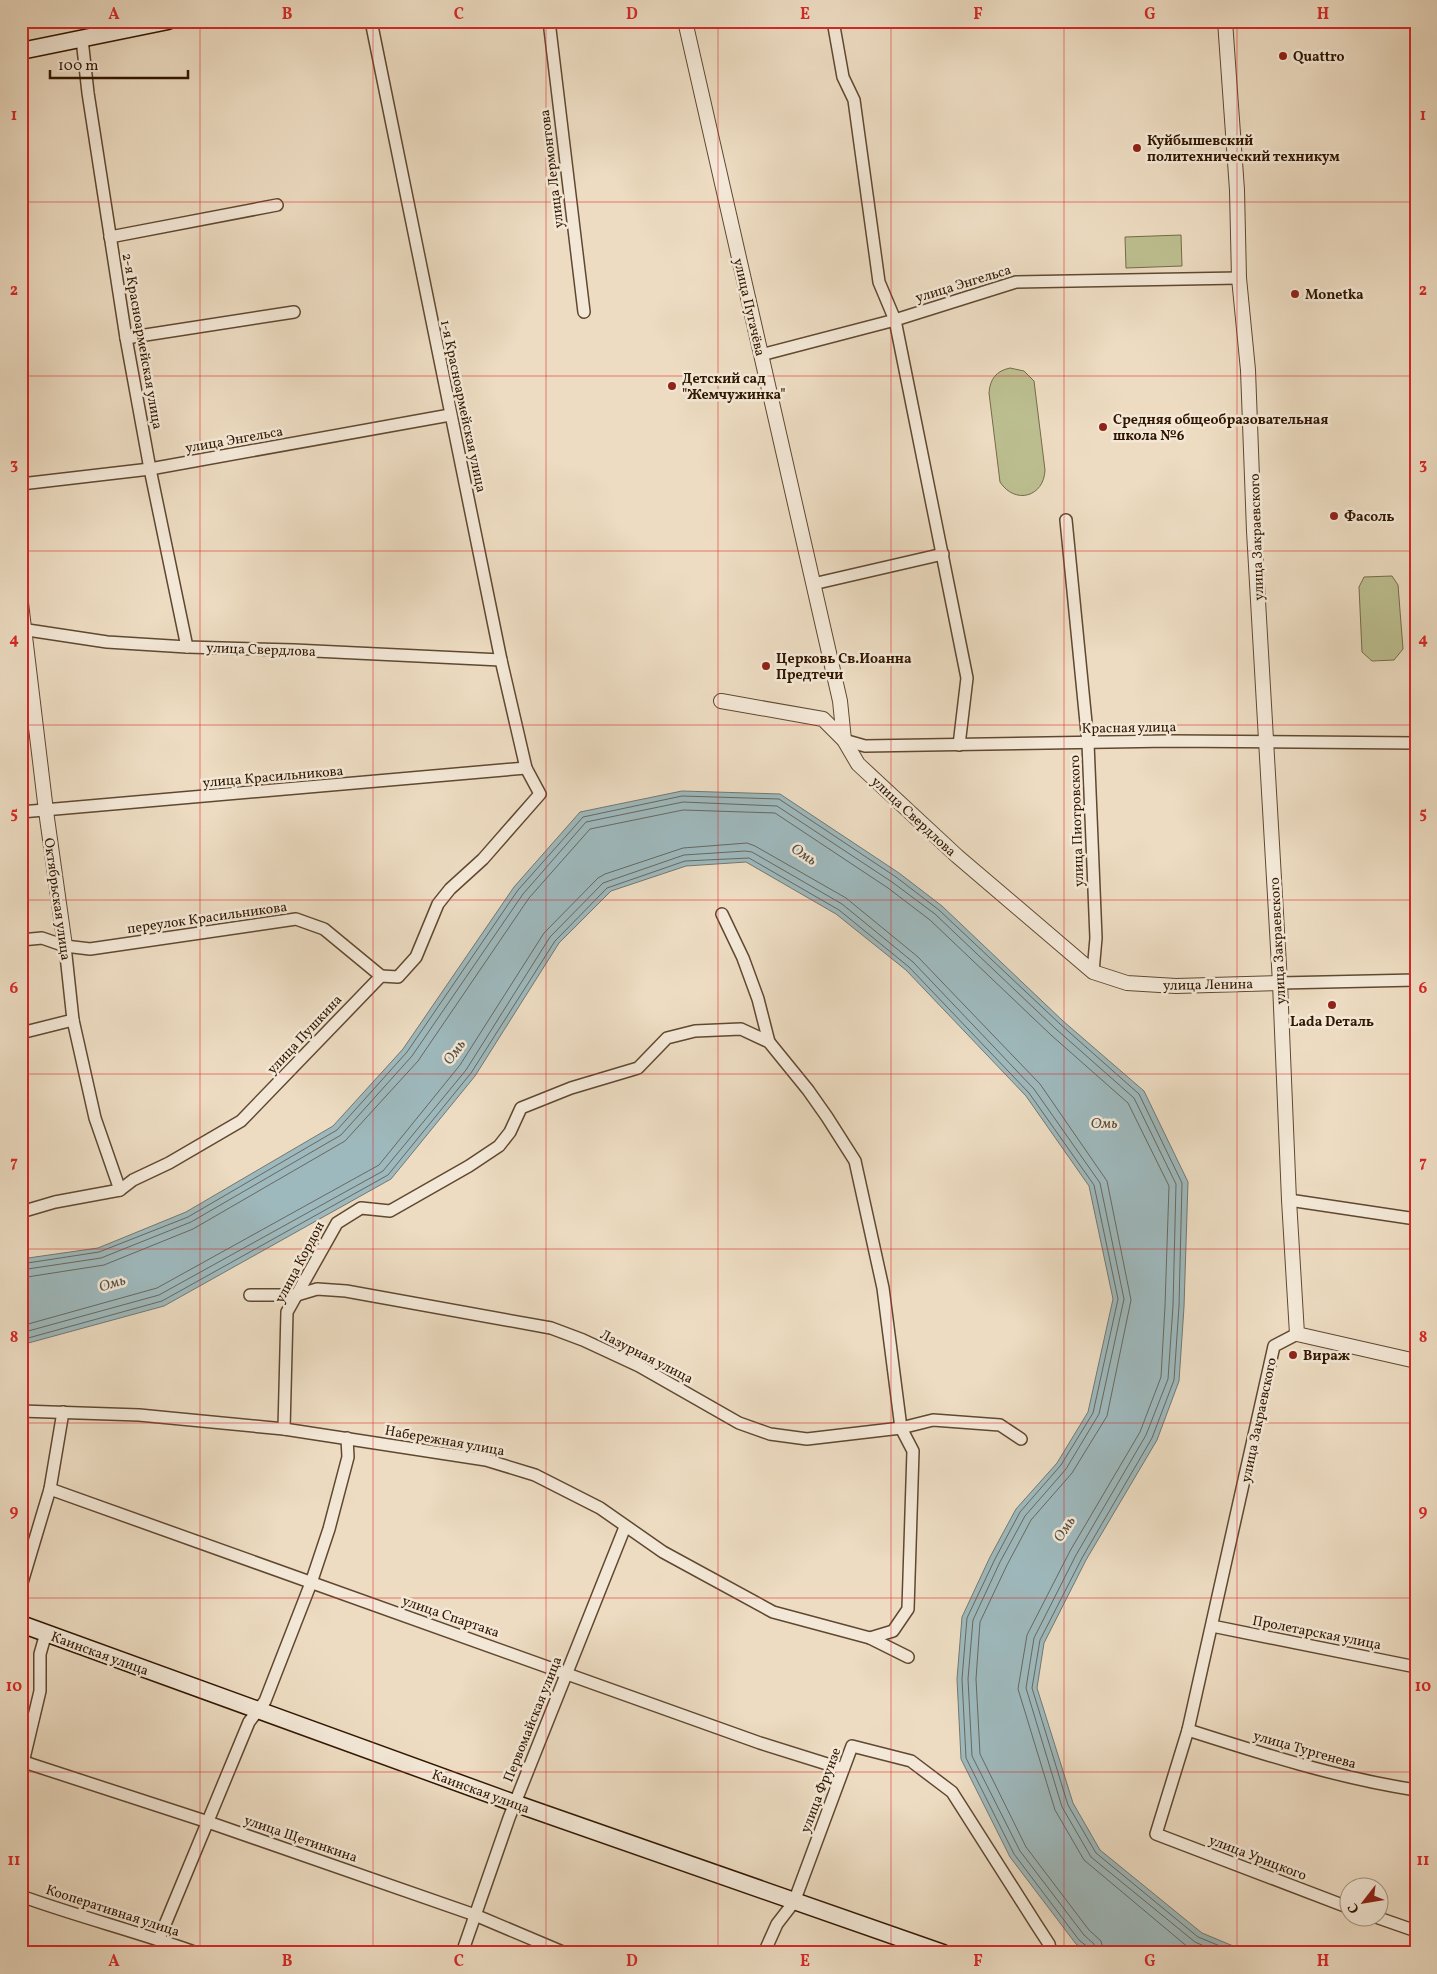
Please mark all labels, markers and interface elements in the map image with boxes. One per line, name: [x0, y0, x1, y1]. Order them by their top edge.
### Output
text: A: [108, 4, 120, 26]
text: B: [282, 4, 293, 26]
text: C: [454, 4, 464, 26]
text: D: [626, 4, 638, 26]
text: E: [800, 4, 810, 26]
text: F: [973, 4, 983, 26]
text: G: [1144, 4, 1156, 26]
text: H: [1317, 4, 1329, 26]
scale bar: [50, 48, 188, 80]
place label: Quattro: [1293, 48, 1345, 67]
marker: Quattro: [1277, 50, 1289, 62]
text: 100 m: [58, 56, 98, 77]
text: 1: [11, 105, 17, 127]
text: 1: [1420, 105, 1426, 127]
street label: улица Лермонтова: [536, 108, 569, 229]
place label: Куйбышевский политехнический техникум: [1147, 132, 1340, 167]
marker: Куйбышевский политехнический техникум: [1131, 142, 1143, 154]
street label: 2-я Красноармейская улица: [117, 252, 166, 431]
street label: улица Пугачёва: [728, 256, 769, 358]
street label: улица Энгельса: [913, 261, 1014, 308]
text: 2: [10, 280, 18, 302]
text: 2: [1419, 280, 1427, 302]
place label: Monetka: [1305, 286, 1364, 305]
marker: Monetka: [1289, 288, 1301, 300]
street label: 1-я Красноармейская улица: [435, 318, 490, 494]
place label: Детский сад "Жемчужинка": [682, 370, 786, 405]
marker: Детский сад "Жемчужинка": [666, 380, 678, 392]
place label: Средняя общеобразовательная школа №6: [1113, 411, 1328, 446]
marker: Средняя общеобразовательная школа №6: [1097, 421, 1109, 433]
street label: улица Энгельса: [184, 423, 285, 458]
text: 3: [10, 454, 18, 476]
text: 3: [1419, 454, 1427, 476]
street label: улица Закраевского: [1246, 473, 1269, 601]
place label: Фасоль: [1344, 508, 1395, 527]
marker: Фасоль: [1328, 510, 1340, 522]
text: 4: [9, 629, 19, 651]
text: 4: [1418, 629, 1428, 651]
street label: улица Свердлова: [206, 639, 316, 662]
place label: Церковь Св.Иоанна Предтечи: [776, 650, 912, 685]
marker: Церковь Св.Иоанна Предтечи: [760, 660, 772, 672]
street label: Красная улица: [1081, 718, 1177, 739]
street label: улица Пиотровского: [1066, 755, 1089, 887]
street label: улица Красильникова: [202, 762, 344, 793]
street label: улица Свердлова: [866, 773, 960, 861]
text: 5: [10, 803, 18, 825]
text: 5: [1419, 803, 1427, 825]
street label: Октябрьская улица: [39, 837, 75, 962]
water label: Омь: [786, 839, 820, 871]
street label: улица Закраевского: [1266, 877, 1291, 1005]
street label: переулок Красильникова: [126, 898, 288, 939]
street label: улица Ленина: [1163, 975, 1253, 996]
text: 6: [10, 978, 19, 1000]
text: 6: [1419, 978, 1428, 1000]
street label: улица Пушкина: [263, 991, 347, 1079]
marker: Lada Dеталь: [1326, 999, 1338, 1011]
place label: Lada Dеталь: [1290, 1013, 1374, 1032]
water label: Омь: [439, 1036, 472, 1070]
water label: Омь: [1090, 1114, 1118, 1135]
text: 7: [10, 1152, 18, 1174]
text: 7: [1419, 1152, 1427, 1174]
street label: улица Кордон: [271, 1218, 330, 1307]
water label: Омь: [96, 1270, 128, 1298]
street label: Лазурная улица: [597, 1326, 696, 1389]
text: 8: [10, 1327, 18, 1349]
text: 8: [1419, 1327, 1427, 1349]
place label: Вираж: [1303, 1347, 1350, 1366]
marker: Вираж: [1287, 1349, 1299, 1361]
street label: улица Закраевского: [1237, 1356, 1282, 1485]
street label: Набережная улица: [383, 1422, 506, 1461]
text: 9: [10, 1501, 19, 1523]
text: 9: [1419, 1501, 1428, 1523]
water label: Омь: [1049, 1513, 1081, 1547]
street label: улица Спартака: [399, 1592, 502, 1643]
street label: Пролетарская улица: [1251, 1612, 1383, 1655]
street label: Каинская улица: [48, 1628, 151, 1681]
street label: Первомайская улица: [500, 1654, 567, 1785]
text: 10: [6, 1676, 22, 1698]
text: 10: [1415, 1676, 1431, 1698]
street label: улица Тургенева: [1251, 1727, 1358, 1774]
street label: улица Фрунзе: [796, 1745, 846, 1836]
street label: Каинская улица: [429, 1766, 532, 1819]
street label: улица Щетинкина: [241, 1811, 360, 1868]
street label: улица Урицкого: [1206, 1831, 1309, 1886]
text: 11: [8, 1850, 20, 1872]
text: 11: [1417, 1850, 1429, 1872]
north arrow: [1340, 1876, 1390, 1926]
street label: Кооперативная улица: [43, 1881, 182, 1942]
text: С: [1344, 1899, 1365, 1917]
text: A: [108, 1951, 120, 1973]
text: B: [282, 1951, 293, 1973]
text: C: [454, 1951, 464, 1973]
text: D: [626, 1951, 638, 1973]
text: E: [800, 1951, 810, 1973]
text: F: [973, 1951, 983, 1973]
text: G: [1144, 1951, 1156, 1973]
text: H: [1317, 1951, 1329, 1973]

